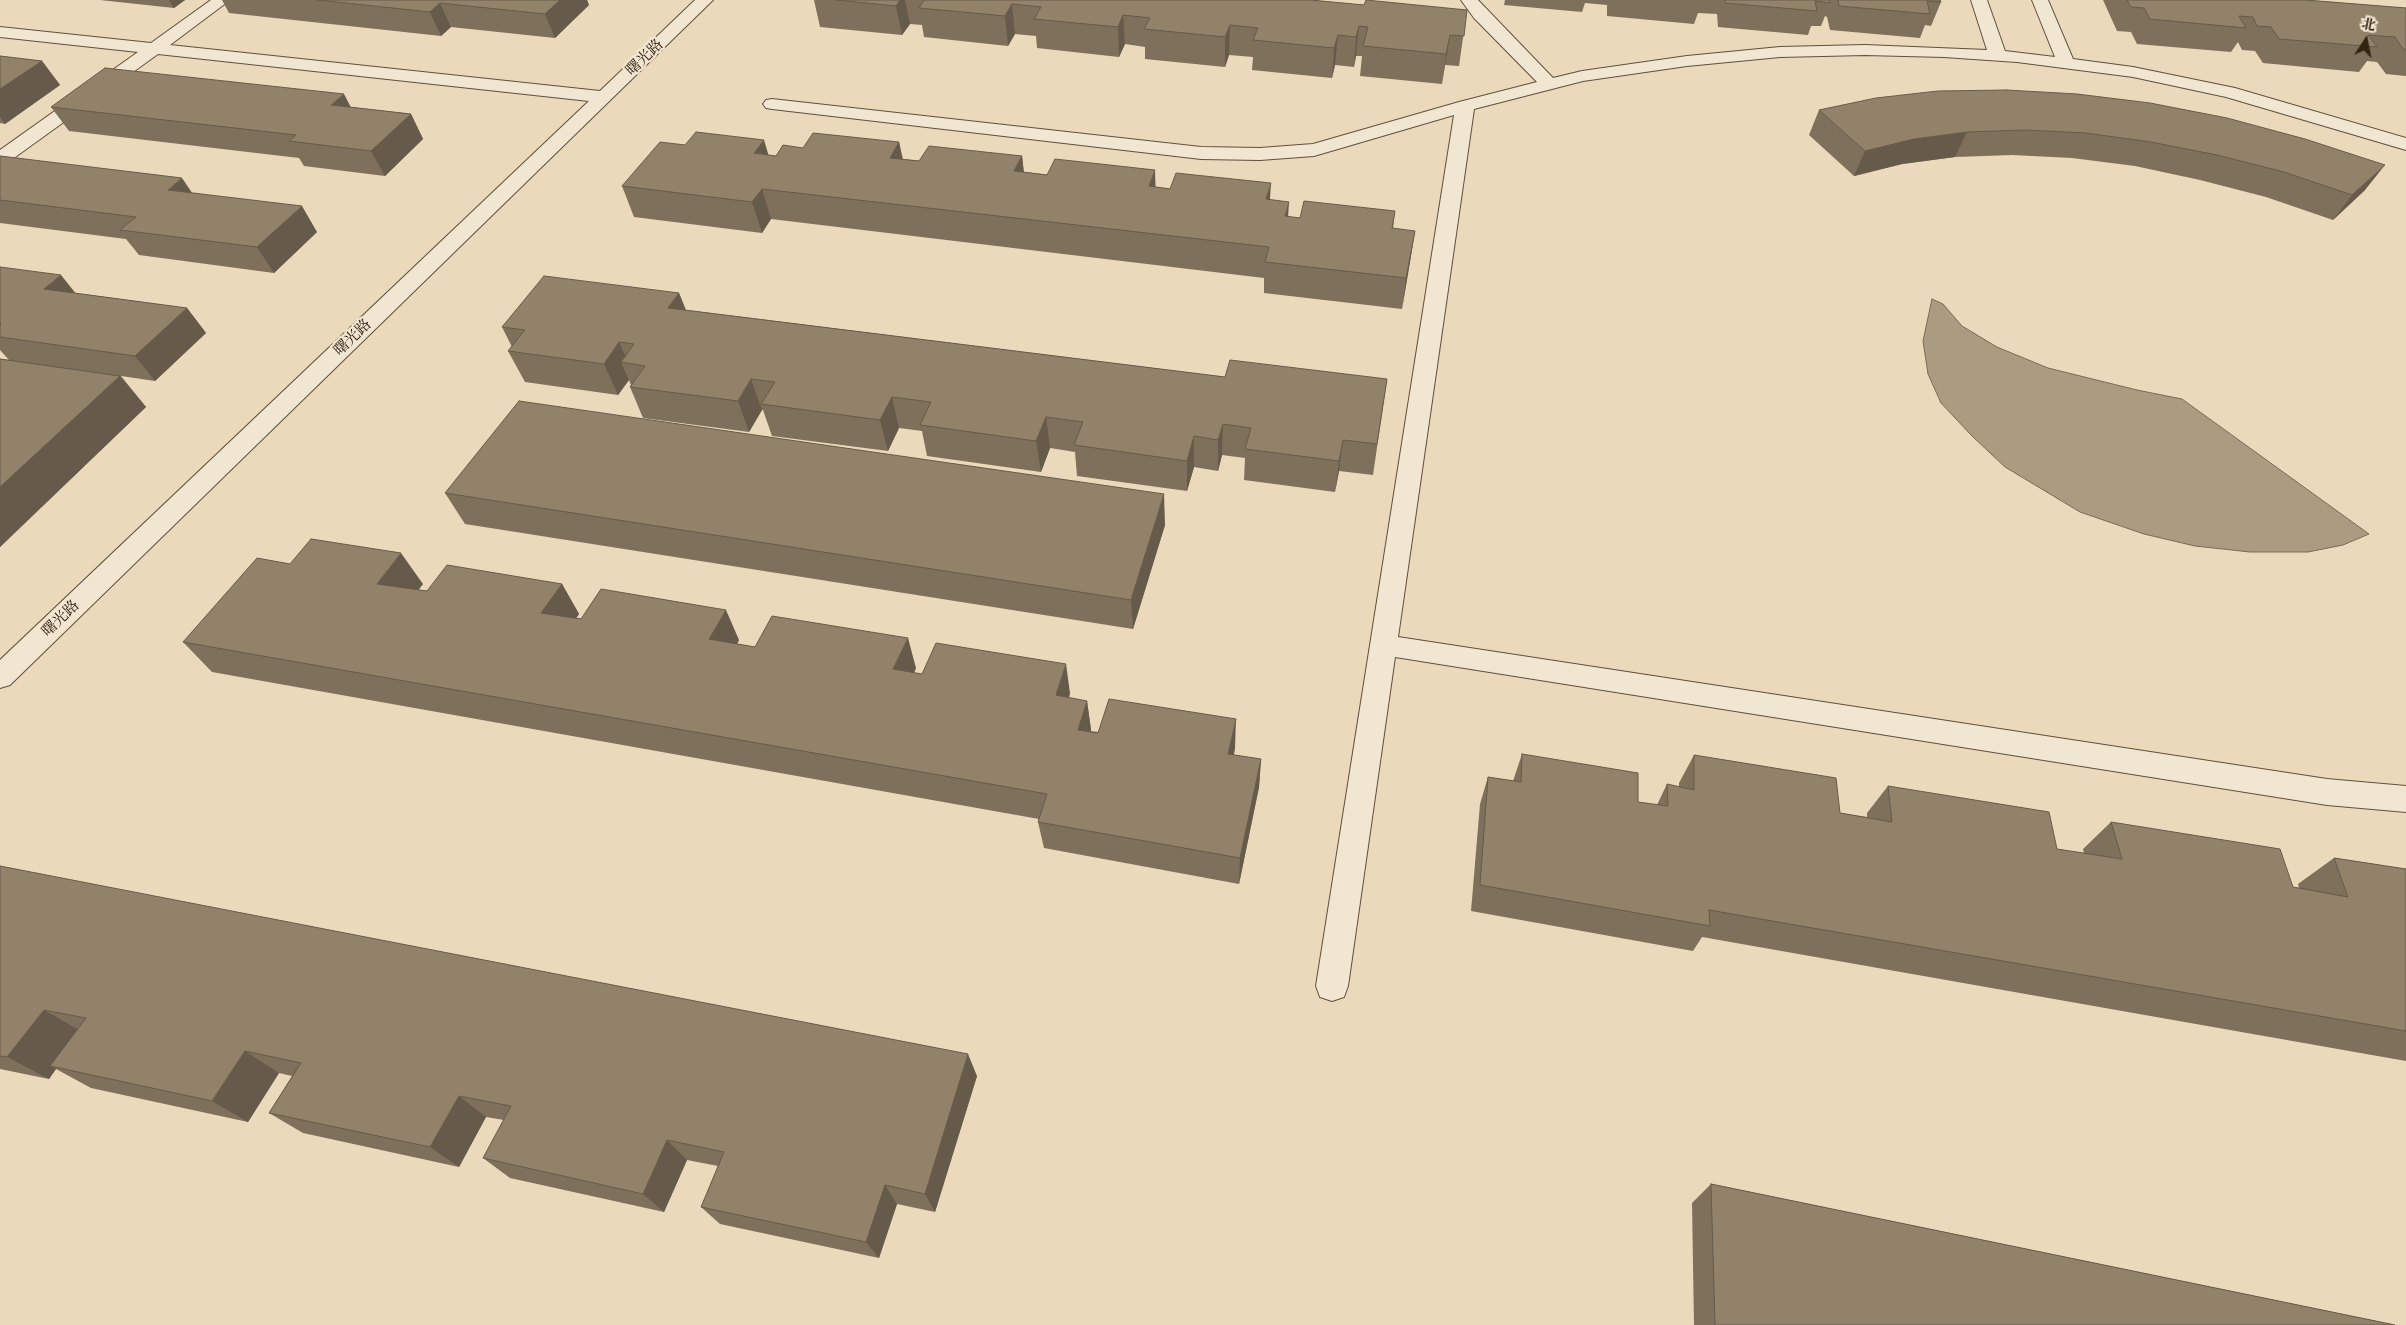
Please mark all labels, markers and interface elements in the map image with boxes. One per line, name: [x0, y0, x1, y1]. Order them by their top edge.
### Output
north arrow: [2341, 15, 2391, 65]
text: 北: [2360, 15, 2377, 34]
street label: 曙光路: [623, 36, 667, 80]
street label: 曙光路: [331, 316, 375, 360]
street label: 曙光路: [39, 597, 83, 641]

